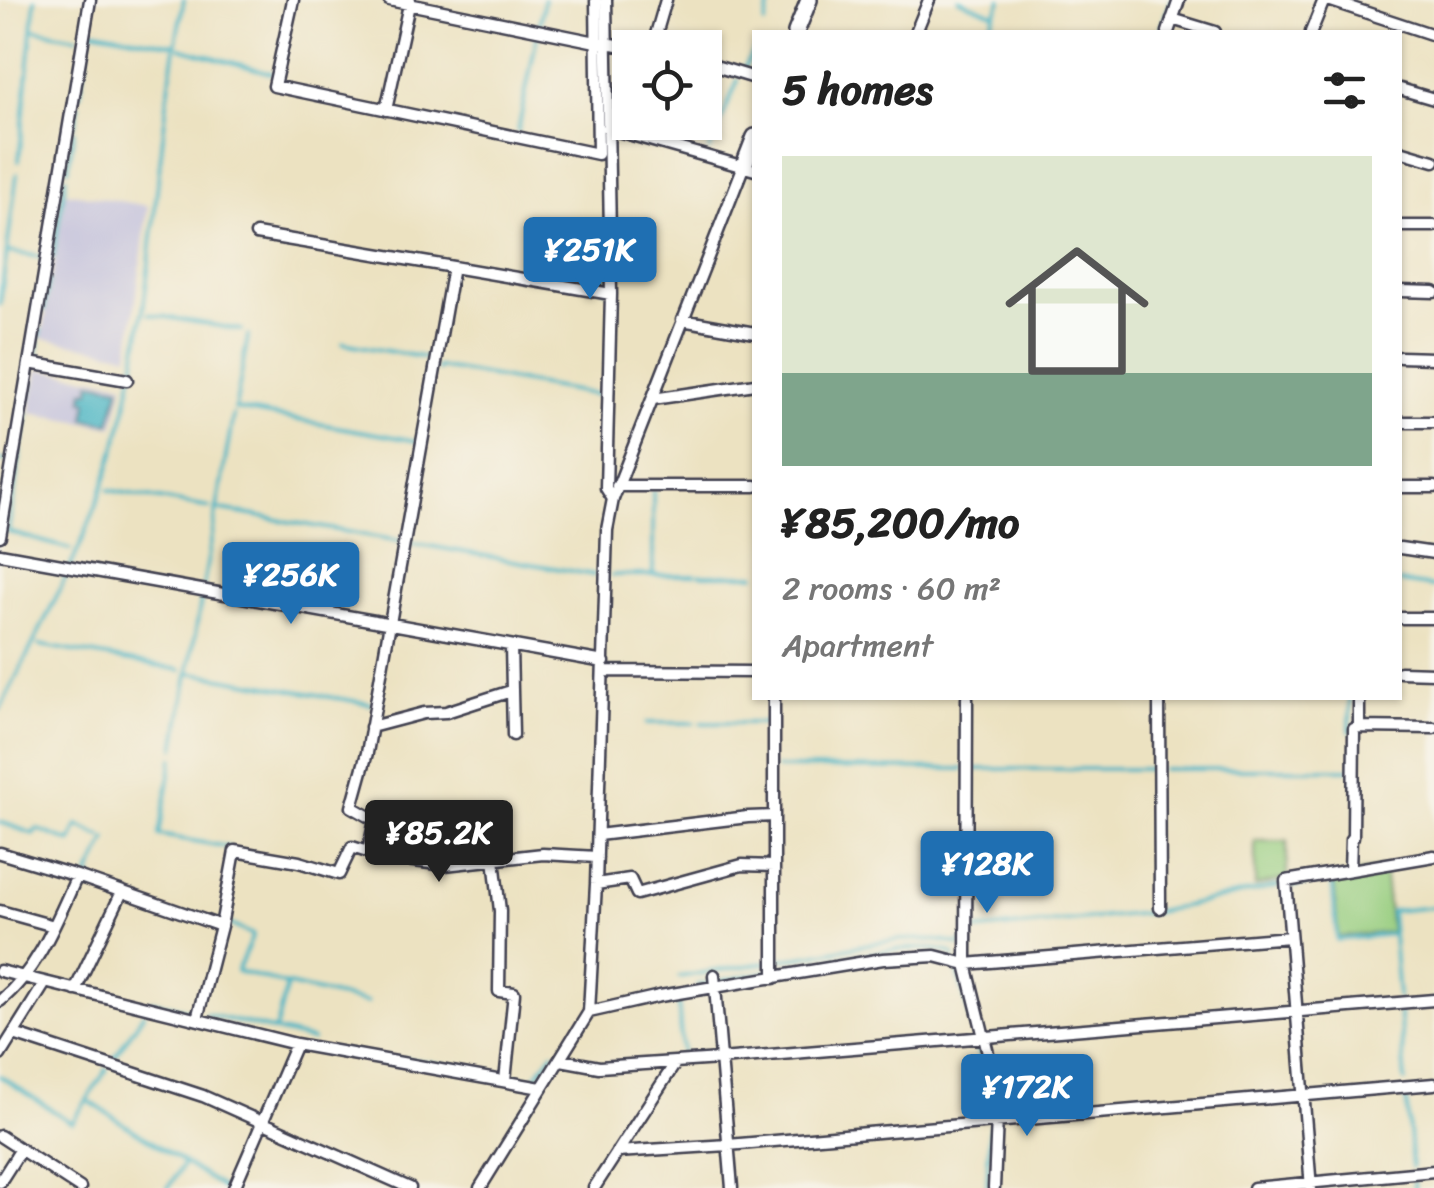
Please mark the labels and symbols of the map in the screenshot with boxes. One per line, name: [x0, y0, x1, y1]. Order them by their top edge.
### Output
pin: ¥251K: [520, 217, 660, 302]
pin: ¥256K: [221, 542, 361, 627]
pin: ¥85.2K: [358, 800, 520, 885]
pin: ¥128K: [917, 831, 1057, 916]
pin: ¥172K: [957, 1054, 1097, 1139]

